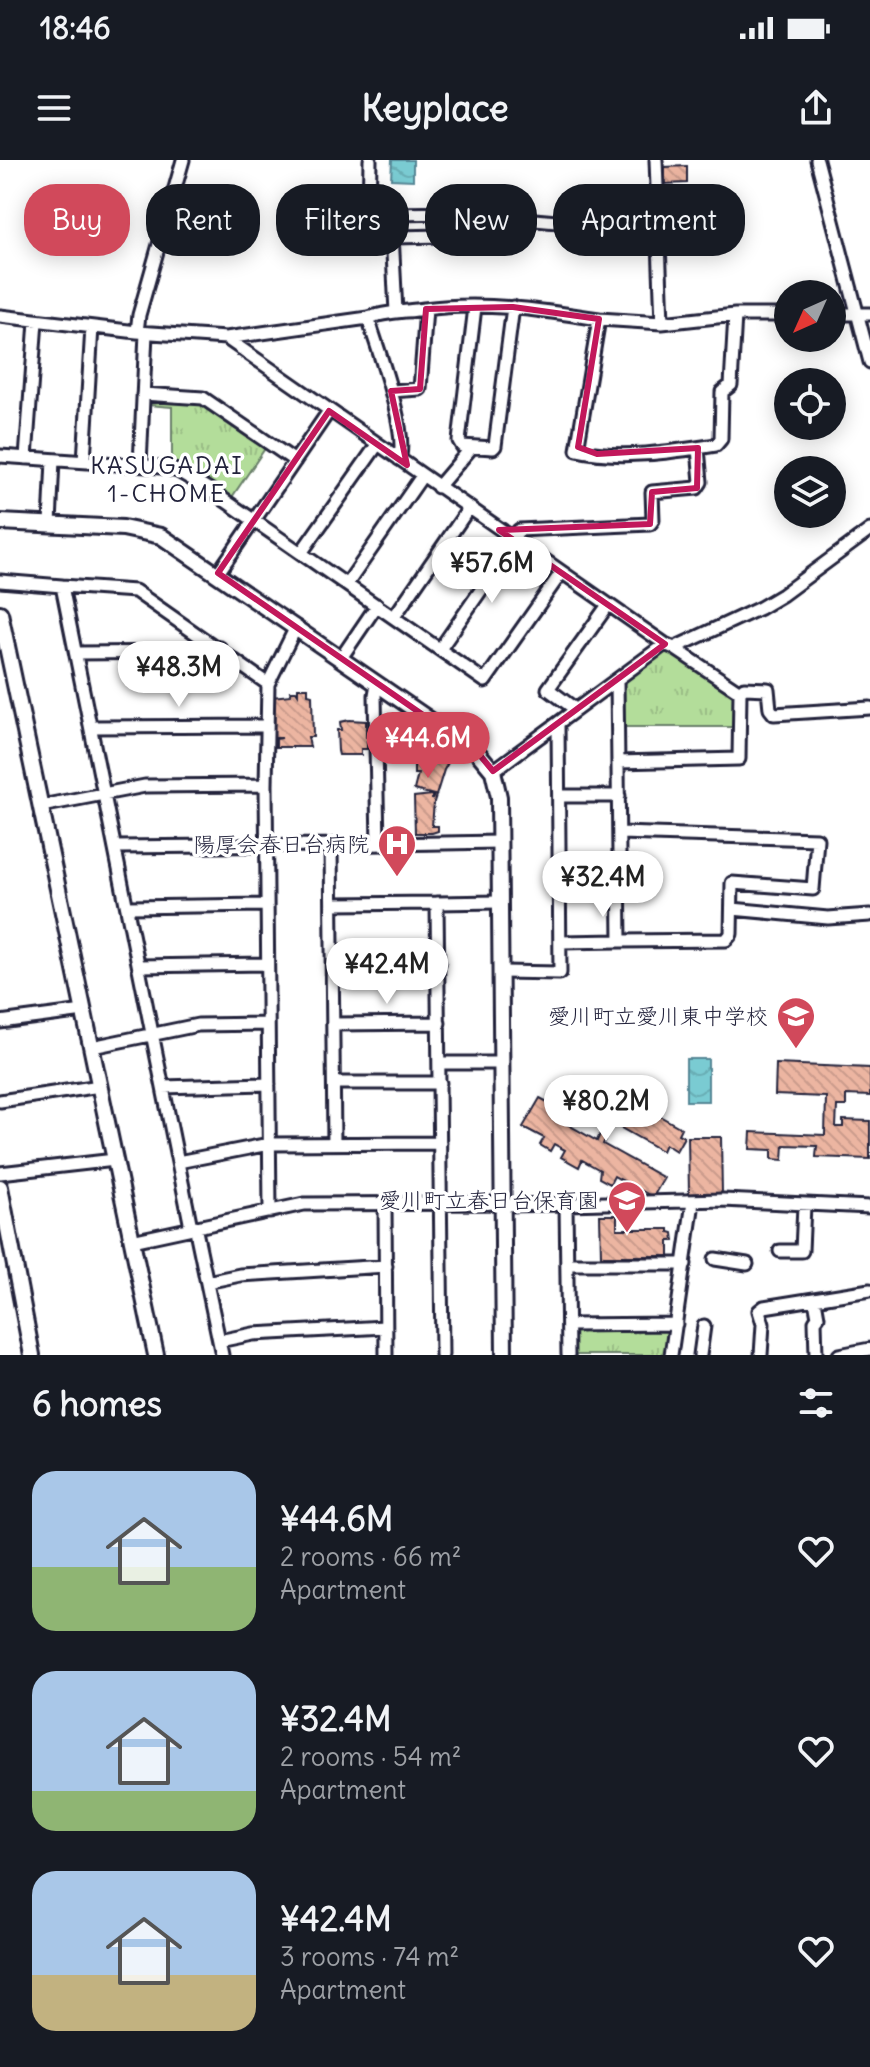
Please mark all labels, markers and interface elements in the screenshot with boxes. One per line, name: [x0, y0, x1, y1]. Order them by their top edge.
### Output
text: 18:46: [40, 9, 111, 47]
icon: menu: [32, 86, 76, 130]
text: Keyplace: [361, 86, 509, 131]
icon: share: [794, 86, 838, 130]
chip: Buy: [24, 184, 130, 256]
chip: Rent: [146, 184, 260, 256]
chip: Filters: [276, 184, 409, 256]
chip: New: [425, 184, 537, 256]
chip: Apartment: [553, 184, 745, 256]
north arrow: [774, 280, 846, 352]
map controls: [774, 280, 846, 528]
button: locate: [774, 368, 846, 440]
district label: KASUGADAI 1-CHOME: [90, 450, 244, 508]
button: layers: [774, 456, 846, 528]
pin: ¥57.6M: [427, 537, 557, 605]
text: ¥57.6M: [450, 546, 534, 579]
pin: ¥48.3M: [114, 641, 244, 709]
text: ¥48.3M: [136, 650, 222, 683]
pin: ¥44.6M: [363, 712, 493, 780]
text: ¥44.6M: [385, 721, 471, 754]
hospital icon: 陽厚会春日台病院: [376, 823, 418, 878]
place label: 陽厚会春日台病院: [193, 830, 369, 858]
pin: ¥32.4M: [538, 851, 668, 919]
text: ¥32.4M: [560, 860, 646, 893]
pin: ¥42.4M: [322, 938, 452, 1006]
text: ¥42.4M: [344, 947, 430, 980]
school or university icon: 愛川町立愛川東中学校: [775, 995, 817, 1050]
place label: 愛川町立愛川東中学校: [548, 1002, 768, 1030]
pin: ¥80.2M: [541, 1075, 671, 1143]
text: ¥80.2M: [562, 1084, 650, 1117]
school or university icon: 愛川町立春日台保育園: [606, 1179, 648, 1234]
place label: 愛川町立春日台保育園: [379, 1186, 599, 1214]
icon: filters: [794, 1381, 838, 1425]
text: 6 homes: [32, 1382, 162, 1425]
text: ¥44.6M: [280, 1497, 393, 1540]
icon: home: [96, 1503, 192, 1599]
icon: heart: [794, 1529, 838, 1573]
text: 2 rooms · 66 m²: [280, 1540, 462, 1573]
text: Apartment: [280, 1573, 406, 1606]
text: ¥32.4M: [280, 1697, 392, 1740]
icon: home: [96, 1703, 192, 1799]
icon: heart: [794, 1729, 838, 1773]
text: 2 rooms · 54 m²: [280, 1740, 462, 1773]
text: Apartment: [280, 1773, 406, 1806]
text: ¥42.4M: [280, 1897, 392, 1940]
icon: home: [96, 1903, 192, 1999]
icon: heart: [794, 1929, 838, 1973]
text: 3 rooms · 74 m²: [280, 1940, 459, 1973]
text: Apartment: [280, 1973, 406, 2006]

